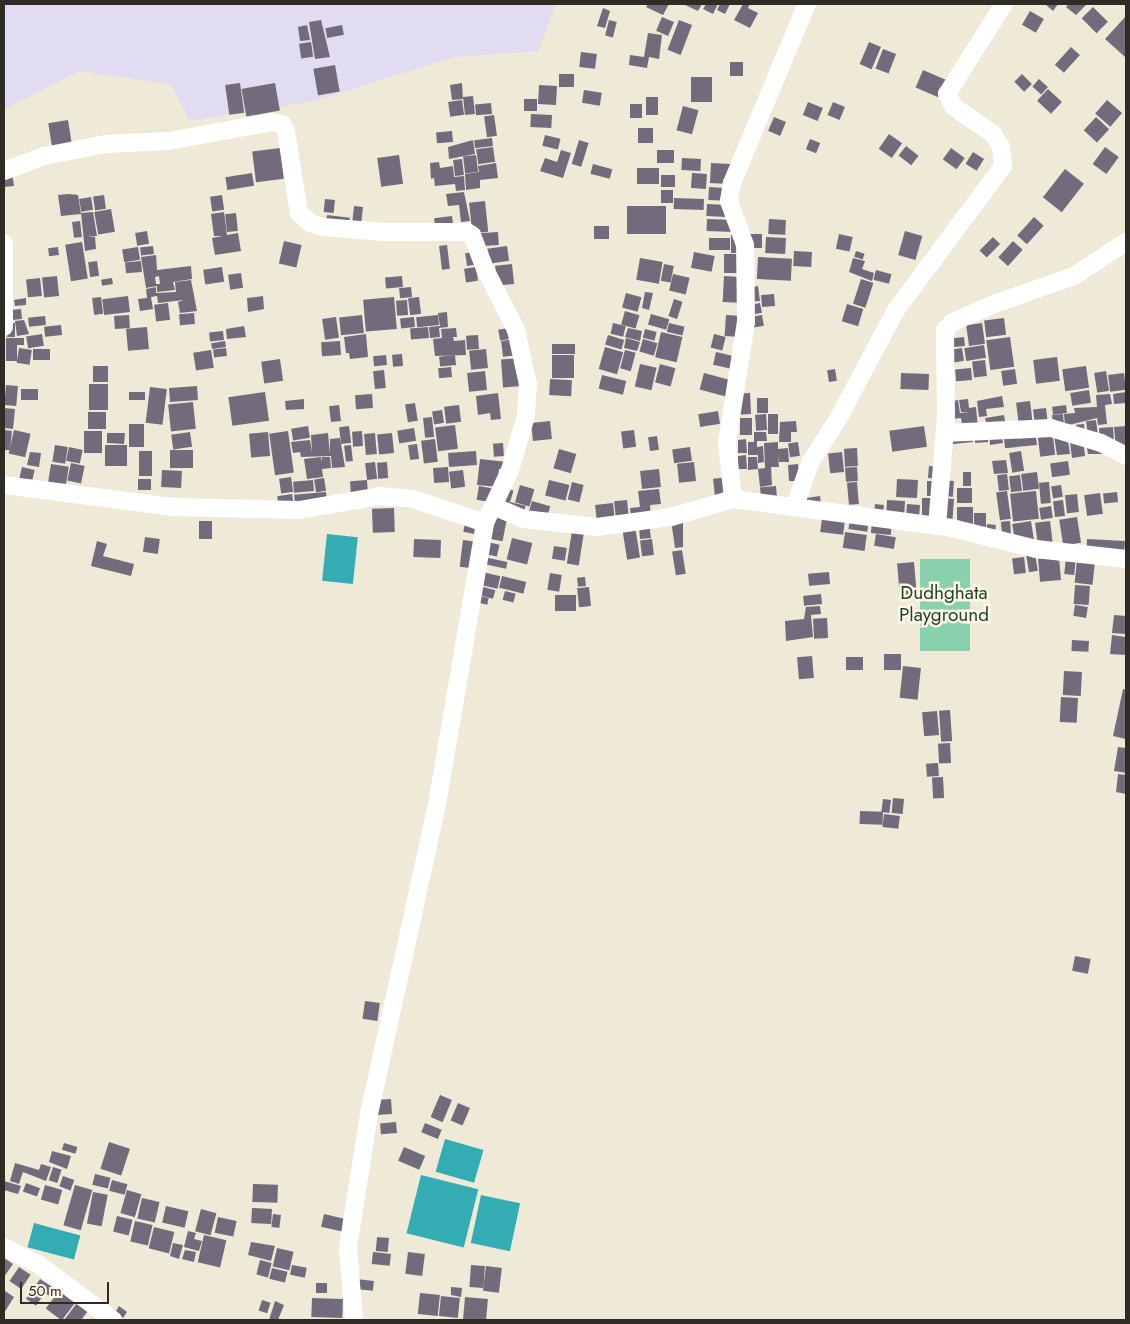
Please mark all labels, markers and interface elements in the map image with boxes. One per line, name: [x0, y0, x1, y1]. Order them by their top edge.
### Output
park label: Dudhghata Playground: [899, 582, 989, 626]
scale bar: [22, 1272, 111, 1304]
text: 50 m: [28, 1280, 62, 1302]

